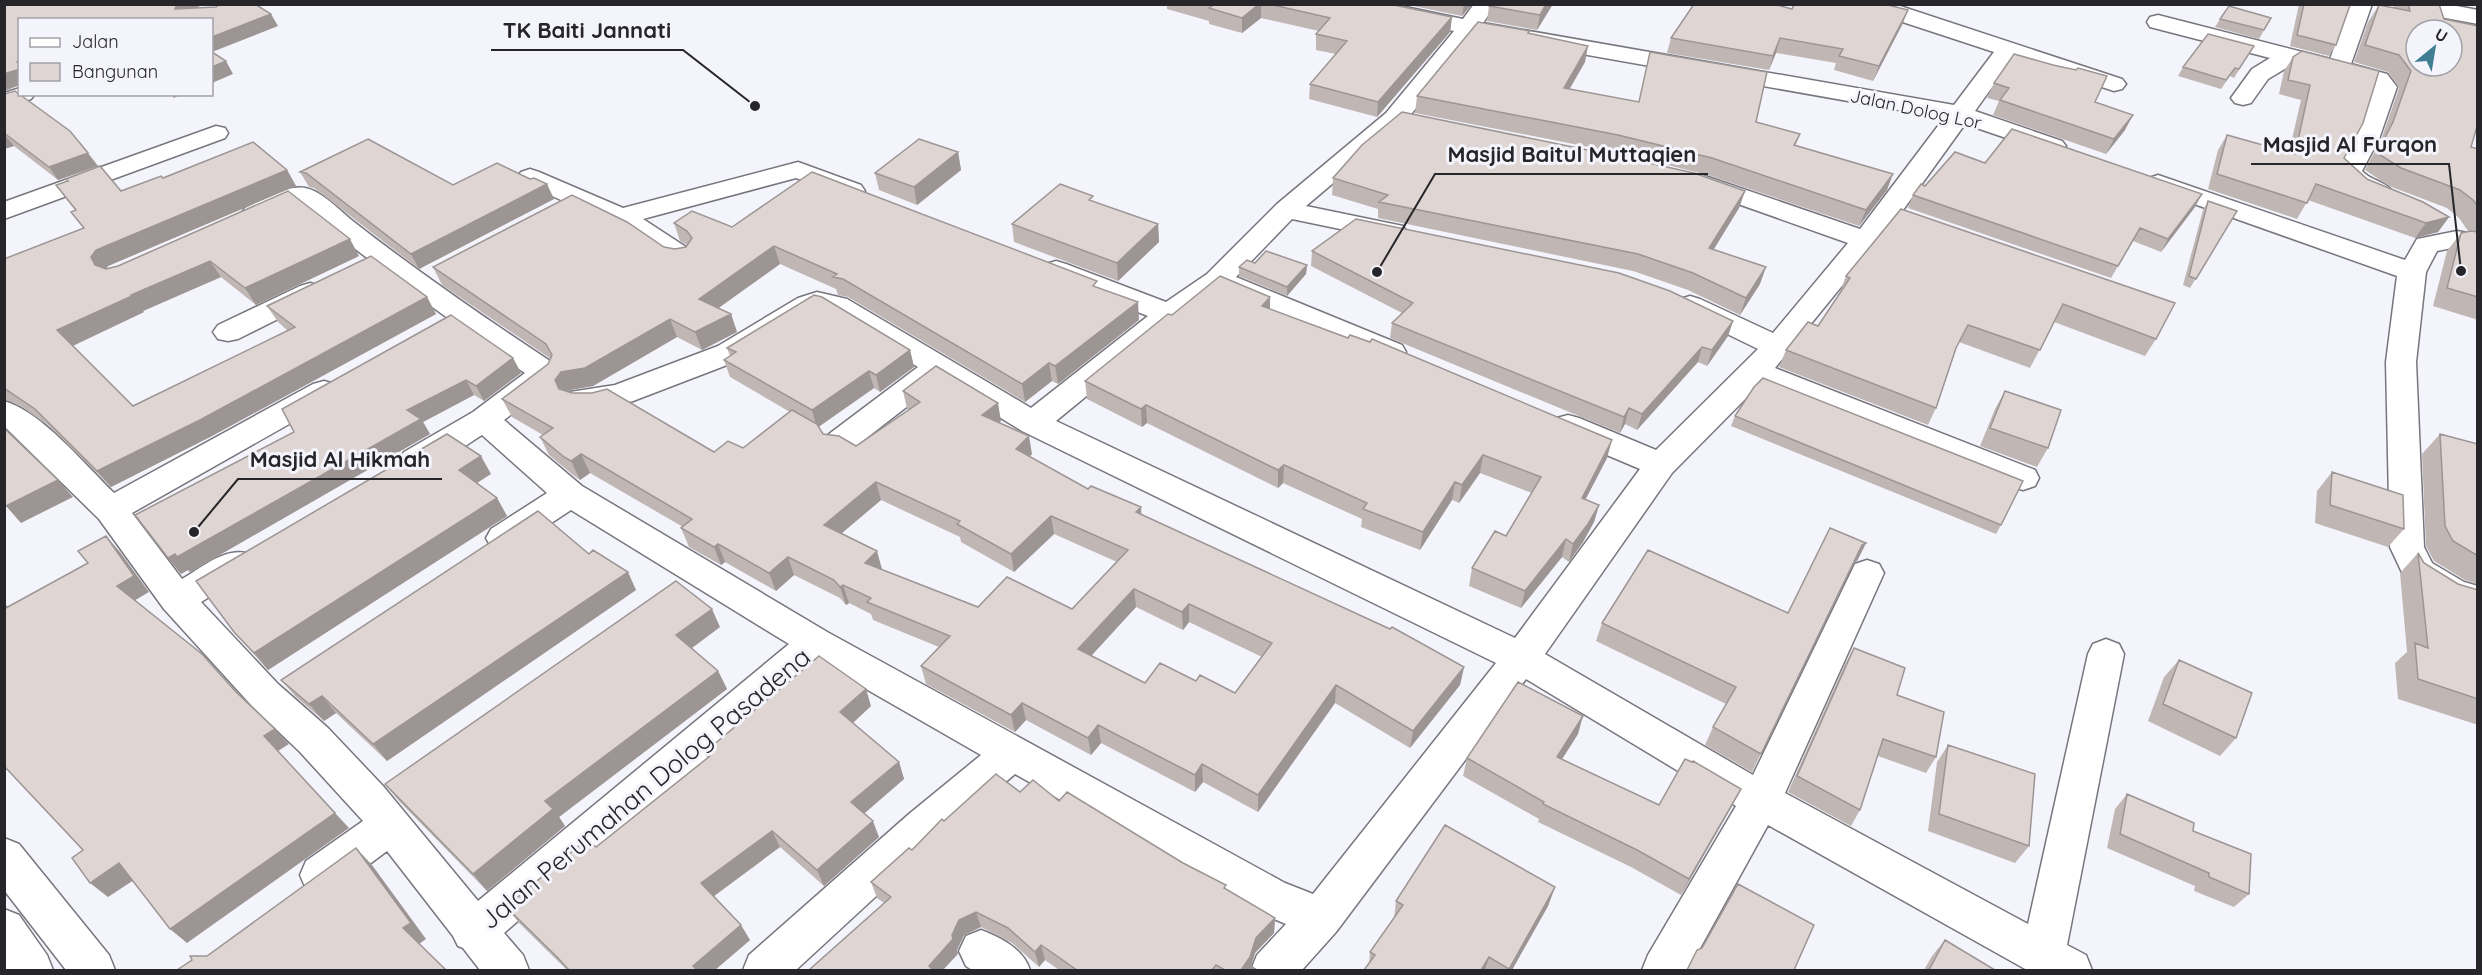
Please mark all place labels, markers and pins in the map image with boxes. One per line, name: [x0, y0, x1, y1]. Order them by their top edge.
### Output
callout: TK Baiti Jannati: [491, 10, 683, 50]
callout: Masjid Al Furqon: [2251, 124, 2449, 164]
callout: Masjid Baitul Muttaqien: [1435, 134, 1708, 174]
callout: Masjid Al Hikmah: [238, 439, 442, 479]

